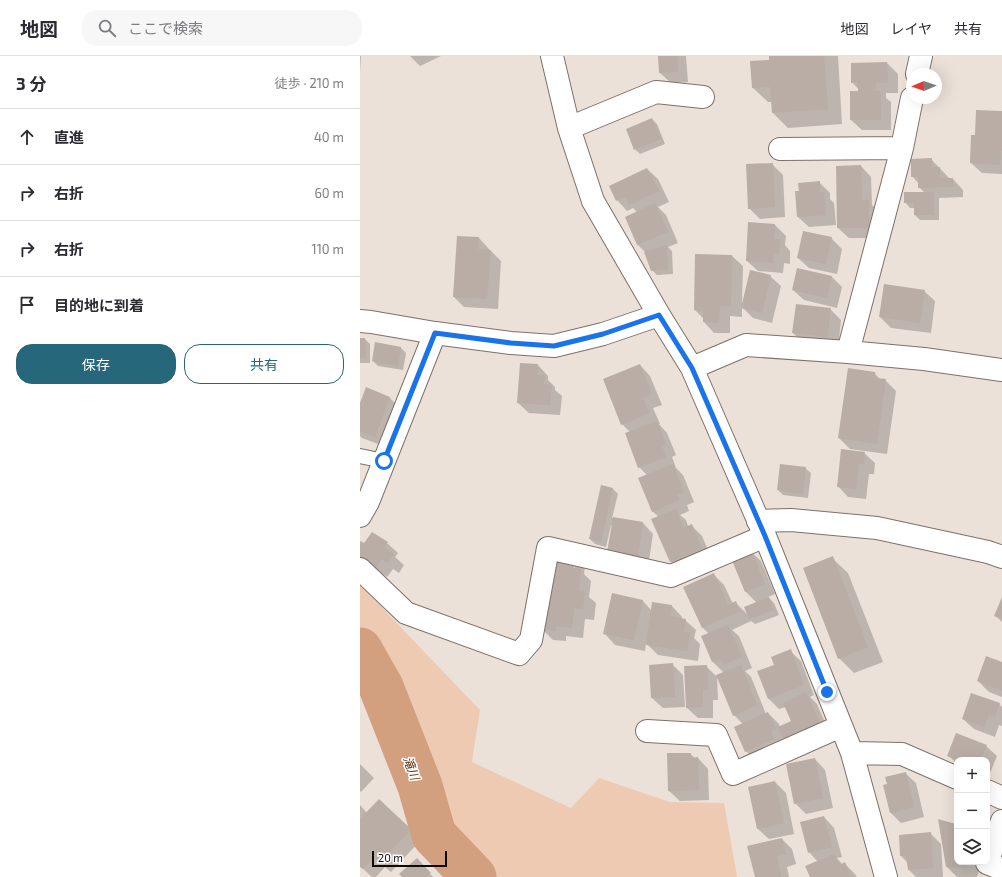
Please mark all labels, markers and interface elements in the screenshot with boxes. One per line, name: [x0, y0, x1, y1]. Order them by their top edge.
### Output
search box: [82, 10, 362, 46]
text: 地図: [20, 17, 58, 40]
icon: search: [96, 17, 118, 39]
text: ここで検索: [128, 19, 203, 37]
text: 地図: [840, 20, 868, 37]
text: レイヤ: [890, 20, 932, 37]
text: 共有: [954, 20, 982, 37]
north arrow: [906, 68, 942, 104]
text: 3 分: [16, 73, 46, 93]
text: 徒歩 · 210 m: [275, 75, 344, 91]
icon: ahead: [16, 126, 38, 148]
text: 直進: [54, 128, 84, 146]
text: 40 m: [314, 129, 344, 145]
icon: right: [16, 182, 38, 204]
text: 右折: [54, 184, 84, 202]
text: 60 m: [314, 185, 344, 201]
icon: right: [16, 238, 38, 260]
text: 右折: [54, 240, 84, 258]
text: 110 m: [312, 241, 344, 257]
icon: arrive: [16, 294, 38, 316]
text: 目的地に到着: [54, 296, 144, 314]
button: 保存: [16, 344, 176, 384]
button: 共有: [184, 344, 344, 384]
route start: [375, 452, 393, 470]
route end: [818, 683, 836, 701]
water label: 滝川: [401, 754, 424, 784]
map controls: [954, 757, 990, 865]
button: +: [954, 757, 990, 793]
button: −: [954, 793, 990, 829]
button: layers: [954, 829, 990, 865]
scale bar: [372, 849, 447, 868]
text: 20 m: [378, 851, 403, 864]

